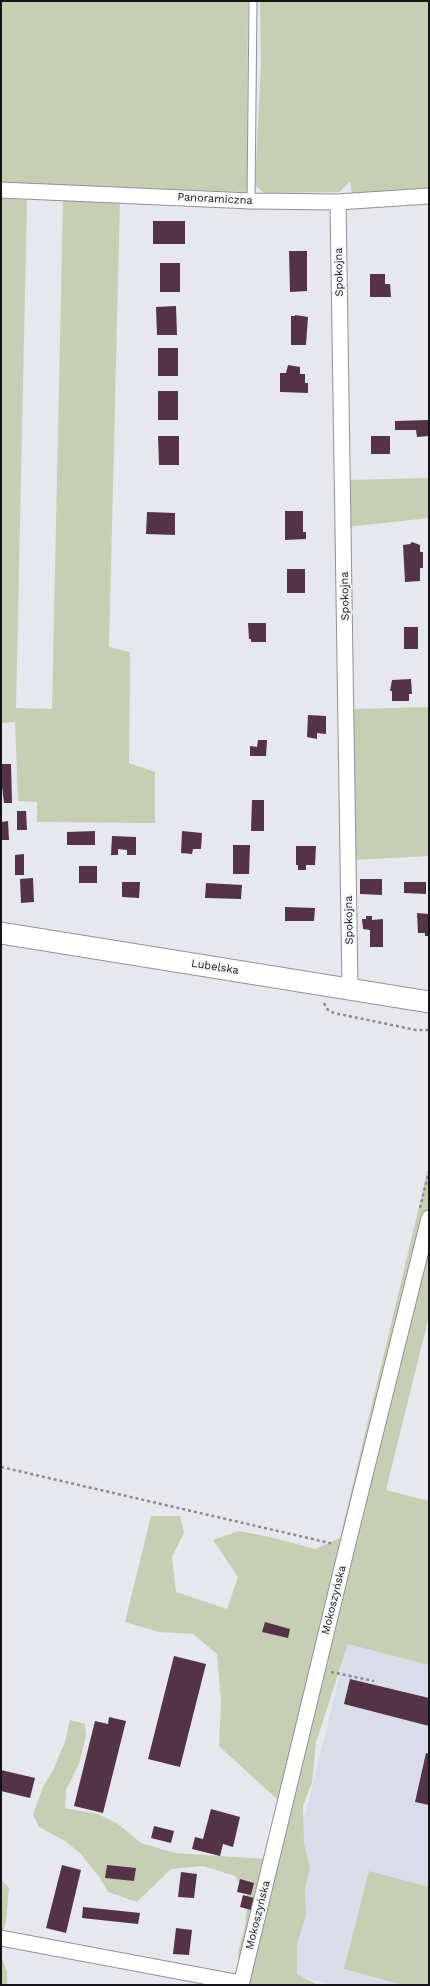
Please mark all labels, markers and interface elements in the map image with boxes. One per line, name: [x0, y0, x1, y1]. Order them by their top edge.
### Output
street label: Panoramiczna: [177, 190, 253, 208]
street label: Spokojna: [332, 247, 346, 297]
street label: Spokojna: [338, 571, 352, 621]
street label: Spokojna: [342, 895, 356, 945]
street label: Lubelska: [190, 957, 240, 977]
street label: Mokoszyńska: [319, 1564, 349, 1636]
street label: Mokoszyńska: [243, 1879, 273, 1951]

